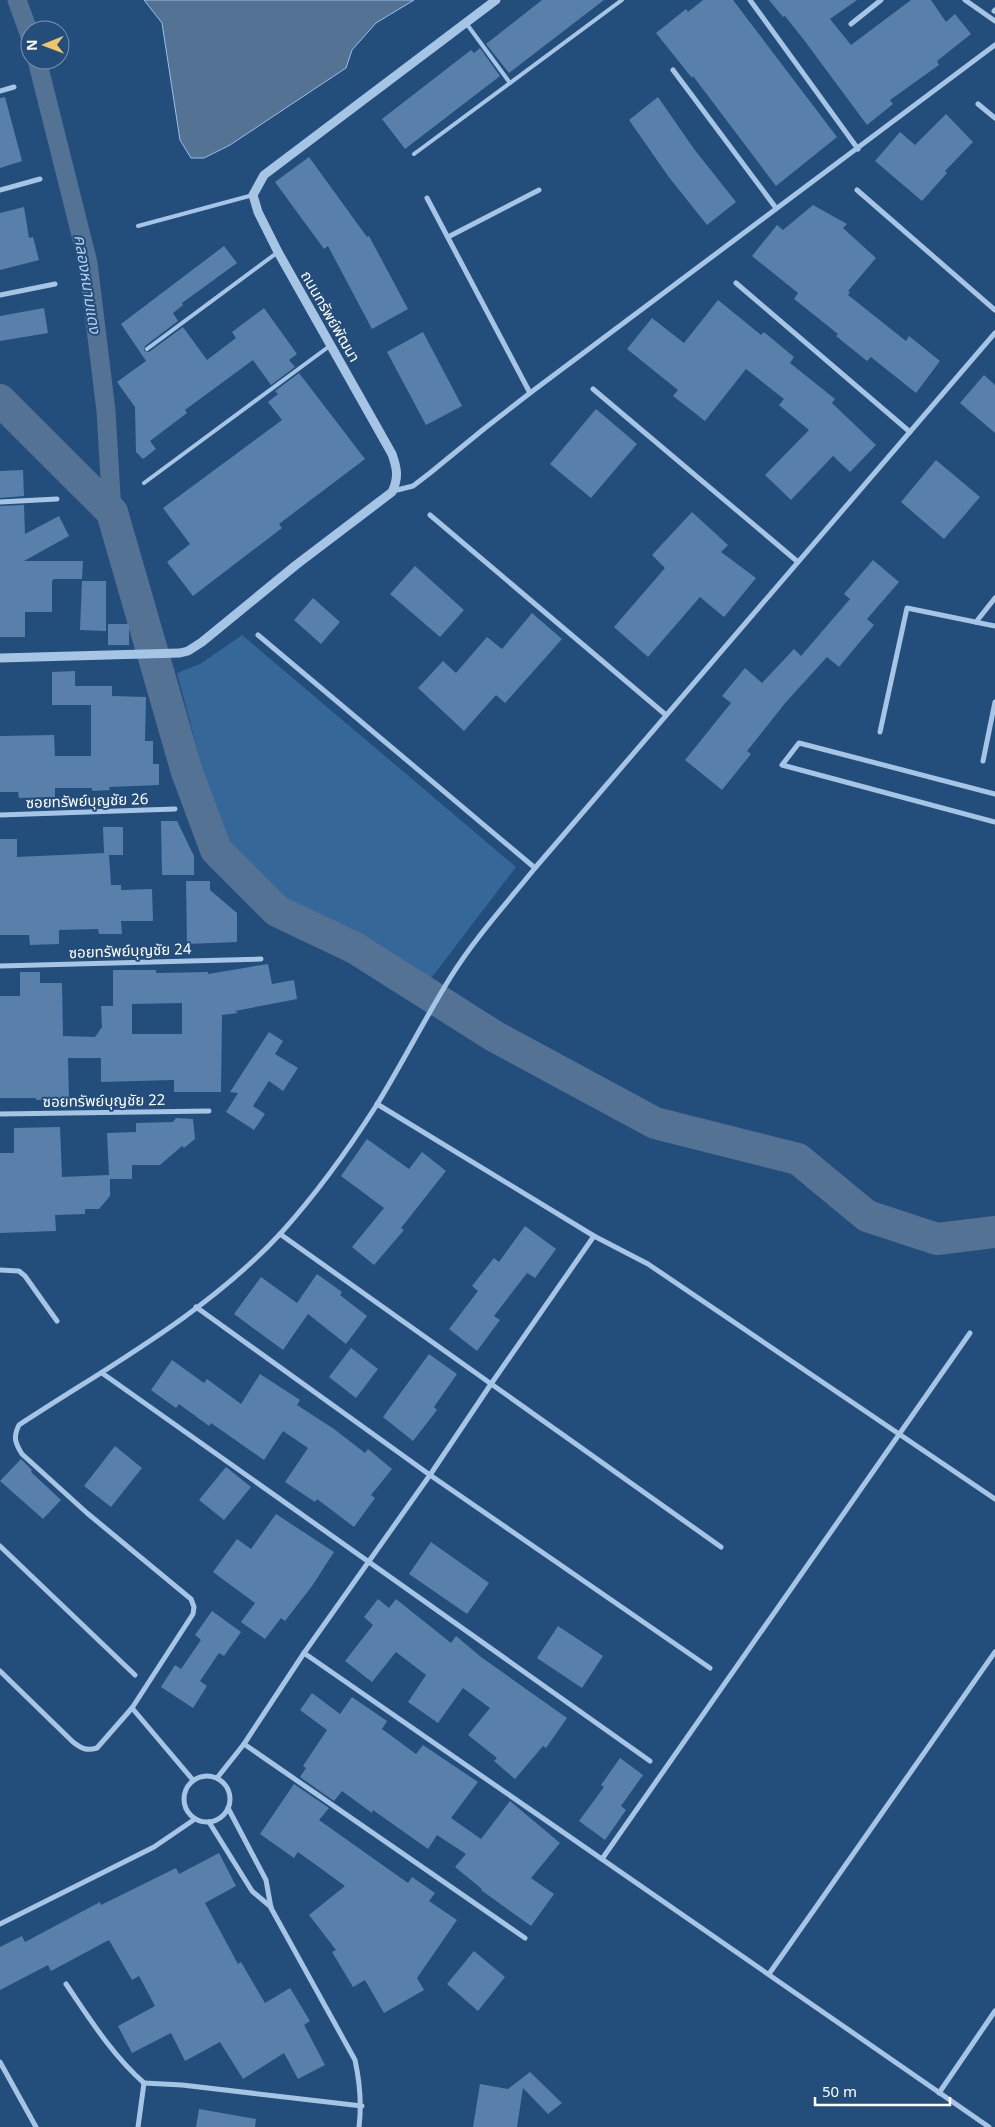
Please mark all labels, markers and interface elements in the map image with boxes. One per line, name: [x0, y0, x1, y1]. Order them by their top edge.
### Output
north arrow: [20, 20, 70, 70]
text: N: [22, 39, 41, 51]
water label: คลองหนามแดง: [69, 233, 107, 336]
street label: ถนนทรัพย์พัฒนา: [297, 267, 365, 365]
street label: ซอยทรัพย์บุญชัย 26: [25, 788, 149, 812]
street label: ซอยทรัพย์บุญชัย 24: [68, 938, 192, 962]
street label: ซอยทรัพย์บุญชัย 22: [43, 1089, 165, 1111]
scale bar: [815, 2074, 950, 2106]
text: 50 m: [822, 2081, 857, 2101]

